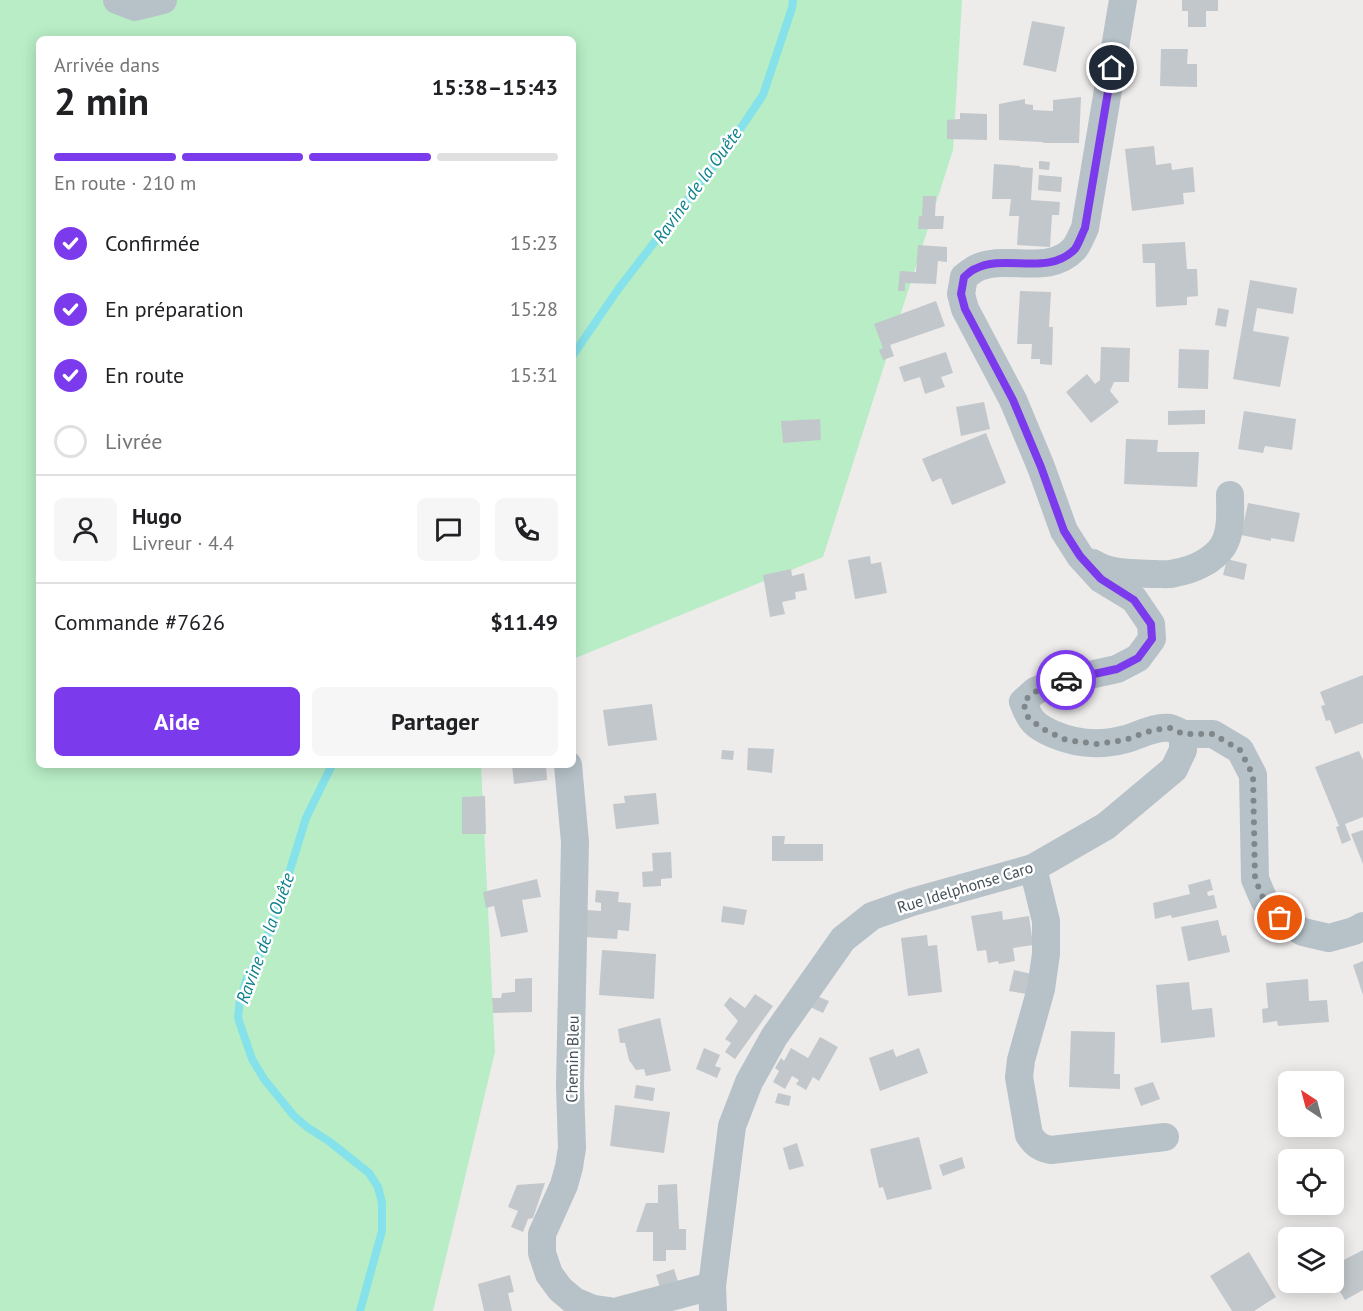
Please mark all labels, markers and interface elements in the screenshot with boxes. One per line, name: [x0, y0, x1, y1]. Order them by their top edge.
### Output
pin: [1086, 42, 1137, 93]
icon: home: [1095, 51, 1128, 84]
text: Arrivée dans: [54, 52, 160, 78]
text: 15:38–15:43: [432, 73, 558, 101]
text: 2 min: [54, 75, 149, 126]
water label: Ravine de la Ouête: [647, 122, 747, 247]
text: En route · 210 m: [54, 170, 196, 196]
icon: check: [54, 227, 87, 260]
text: Confirmée: [105, 229, 200, 257]
text: 15:23: [510, 230, 558, 256]
icon: check: [54, 293, 87, 326]
text: En préparation: [105, 295, 244, 323]
text: 15:28: [510, 296, 558, 322]
icon: check: [54, 359, 87, 392]
text: En route: [105, 361, 184, 389]
text: 15:31: [510, 362, 558, 388]
text: Livrée: [105, 427, 162, 455]
button: person: [54, 498, 117, 561]
button: chat: [417, 498, 480, 561]
button: phone: [495, 498, 558, 561]
text: Hugo: [132, 502, 182, 530]
text: Livreur · 4.4: [132, 530, 234, 556]
text: Commande #7626: [54, 608, 225, 636]
text: $11.49: [490, 608, 558, 636]
courier: [1036, 650, 1096, 710]
icon: car: [1050, 664, 1083, 697]
button: Aide: [54, 687, 300, 756]
button: Partager: [312, 687, 558, 756]
street label: Rue Idelphonse Caro: [895, 857, 1035, 917]
water label: Ravine de la Ouête: [231, 869, 300, 1007]
pin: [1254, 892, 1305, 943]
icon: bag: [1263, 901, 1296, 934]
street label: Chemin Bleu: [561, 1015, 583, 1103]
north arrow: [1278, 1071, 1344, 1137]
map controls: [1278, 1071, 1344, 1293]
button: locate: [1278, 1149, 1344, 1215]
button: layers: [1278, 1227, 1344, 1293]

